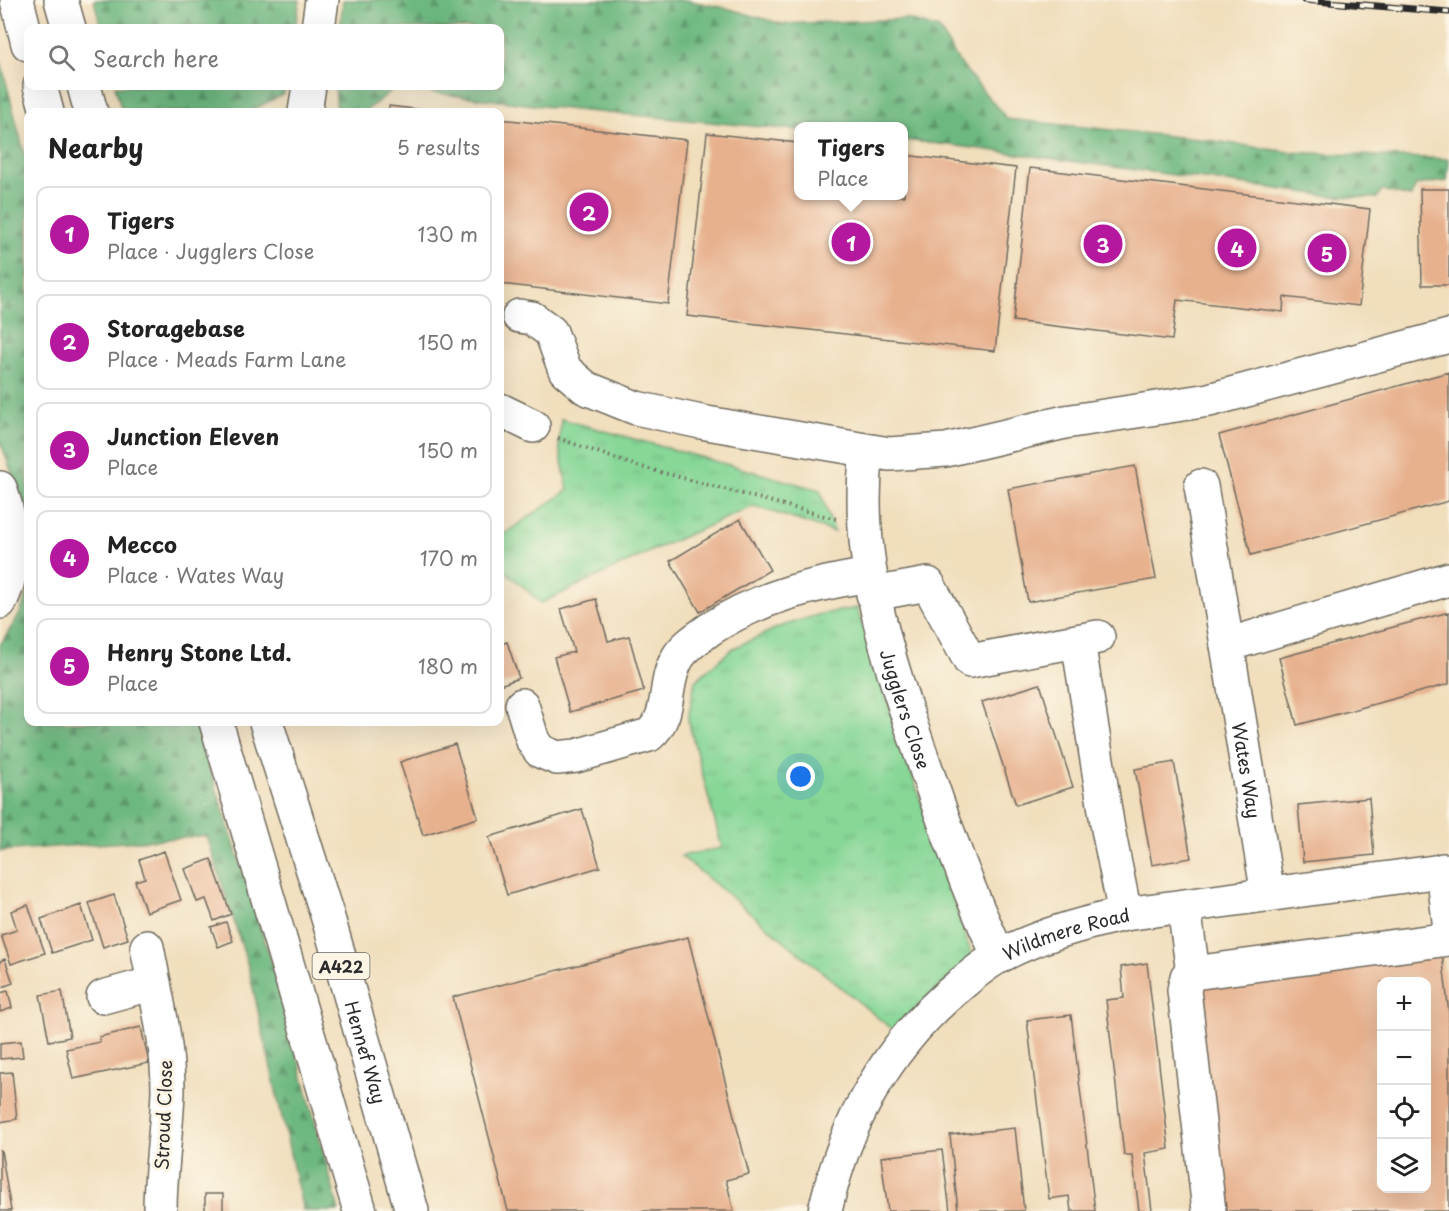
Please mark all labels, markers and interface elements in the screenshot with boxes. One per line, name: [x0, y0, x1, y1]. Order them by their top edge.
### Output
search box: [24, 24, 504, 90]
icon: search: [45, 41, 78, 74]
text: Search here: [93, 41, 219, 74]
popup: [794, 122, 908, 200]
text: Nearby: [48, 128, 143, 167]
text: Tigers: [817, 130, 885, 163]
text: 5 results: [397, 132, 480, 162]
text: Place: [817, 163, 868, 193]
pin: 2: [570, 190, 608, 234]
text: Tigers: [107, 203, 175, 236]
text: 1: [65, 219, 74, 249]
text: 130 m: [418, 219, 478, 249]
pin: 1: [832, 220, 870, 264]
pin: 3: [1084, 222, 1122, 266]
pin: 4: [1218, 226, 1256, 270]
pin: 5: [1308, 230, 1346, 276]
text: Place · Jugglers Close: [107, 236, 314, 266]
text: Storagebase: [107, 311, 245, 344]
text: 2: [62, 327, 77, 357]
text: 150 m: [418, 327, 478, 357]
text: Place · Meads Farm Lane: [107, 344, 346, 374]
text: Junction Eleven: [107, 419, 279, 452]
text: 3: [63, 435, 76, 465]
text: 150 m: [418, 435, 478, 465]
text: Place: [107, 452, 158, 482]
text: Mecco: [107, 527, 177, 560]
text: 4: [63, 543, 76, 573]
text: 170 m: [420, 543, 478, 573]
text: Place · Wates Way: [107, 560, 284, 590]
text: Henry Stone Ltd.: [107, 635, 292, 668]
street label: Jugglers Close: [874, 646, 938, 772]
text: 5: [63, 651, 76, 681]
text: 180 m: [418, 651, 478, 681]
text: Place: [107, 668, 158, 698]
street label: Wates Way: [1226, 720, 1269, 820]
your location: [786, 762, 815, 791]
street label: Wildmere Road: [998, 900, 1132, 966]
road number: A422: [312, 953, 370, 979]
map controls: [1377, 977, 1431, 1193]
button: +: [1377, 977, 1431, 1031]
street label: Hennef Way: [339, 997, 394, 1107]
button: −: [1377, 1031, 1431, 1085]
street label: Stroud Close: [148, 1060, 178, 1170]
button: locate: [1377, 1085, 1431, 1139]
button: layers: [1377, 1139, 1431, 1193]

